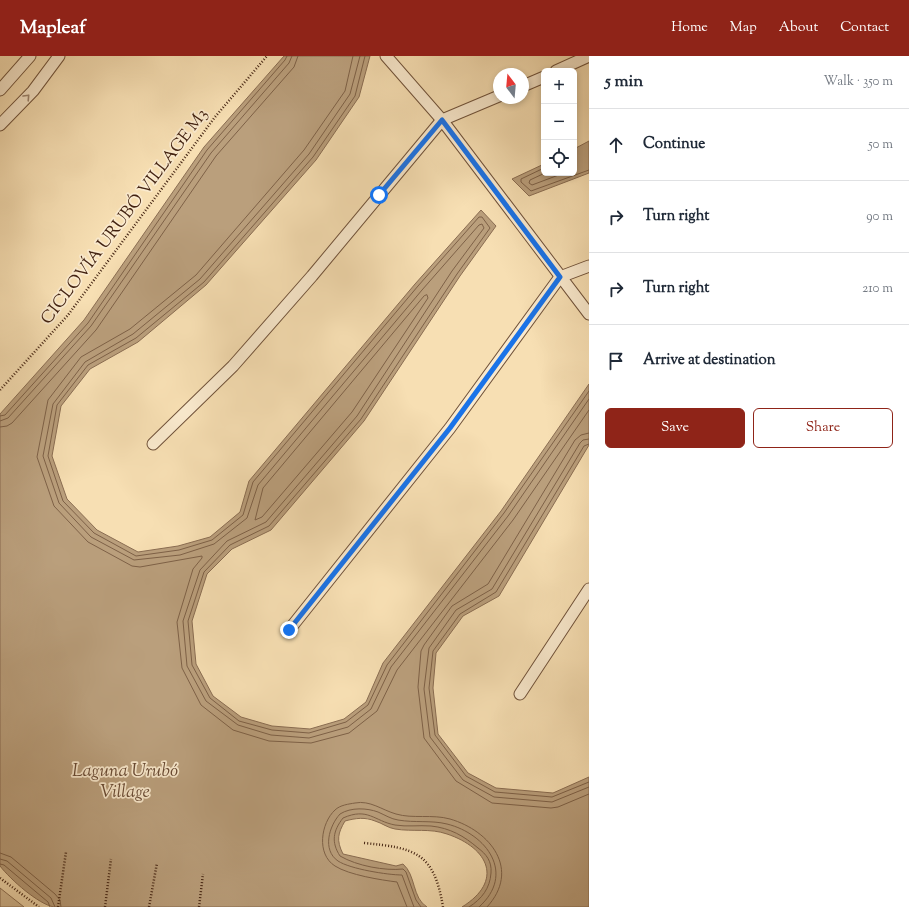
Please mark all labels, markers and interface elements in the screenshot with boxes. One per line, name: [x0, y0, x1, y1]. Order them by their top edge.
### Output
text: Mapleaf: [20, 15, 86, 42]
text: Home: [671, 18, 708, 38]
text: Map: [730, 18, 757, 38]
text: About: [779, 18, 818, 38]
text: Contact: [840, 18, 889, 38]
north arrow: [493, 68, 529, 104]
map controls: [541, 68, 577, 176]
button: +: [541, 68, 577, 104]
text: 5 min: [605, 70, 643, 94]
text: Walk · 350 m: [824, 73, 893, 91]
one-way arrow: [22, 94, 30, 102]
street label: CICLOVÍA URUBÓ VILLAGE M3: [36, 104, 214, 330]
button: −: [541, 104, 577, 140]
icon: ahead: [605, 134, 627, 156]
text: Continue: [643, 134, 705, 155]
text: 50 m: [868, 136, 893, 154]
button: locate: [541, 140, 577, 176]
route start: [370, 186, 388, 204]
icon: right: [605, 206, 627, 228]
text: Turn right: [643, 206, 709, 227]
text: 90 m: [866, 208, 893, 226]
icon: right: [605, 278, 627, 300]
text: Turn right: [643, 278, 709, 299]
text: 210 m: [862, 280, 893, 298]
icon: arrive: [605, 350, 627, 372]
text: Arrive at destination: [643, 350, 776, 371]
button: Save: [605, 408, 745, 448]
button: Share: [753, 408, 893, 448]
route end: [280, 621, 298, 639]
water label: Laguna Urubó Village: [72, 759, 178, 806]

